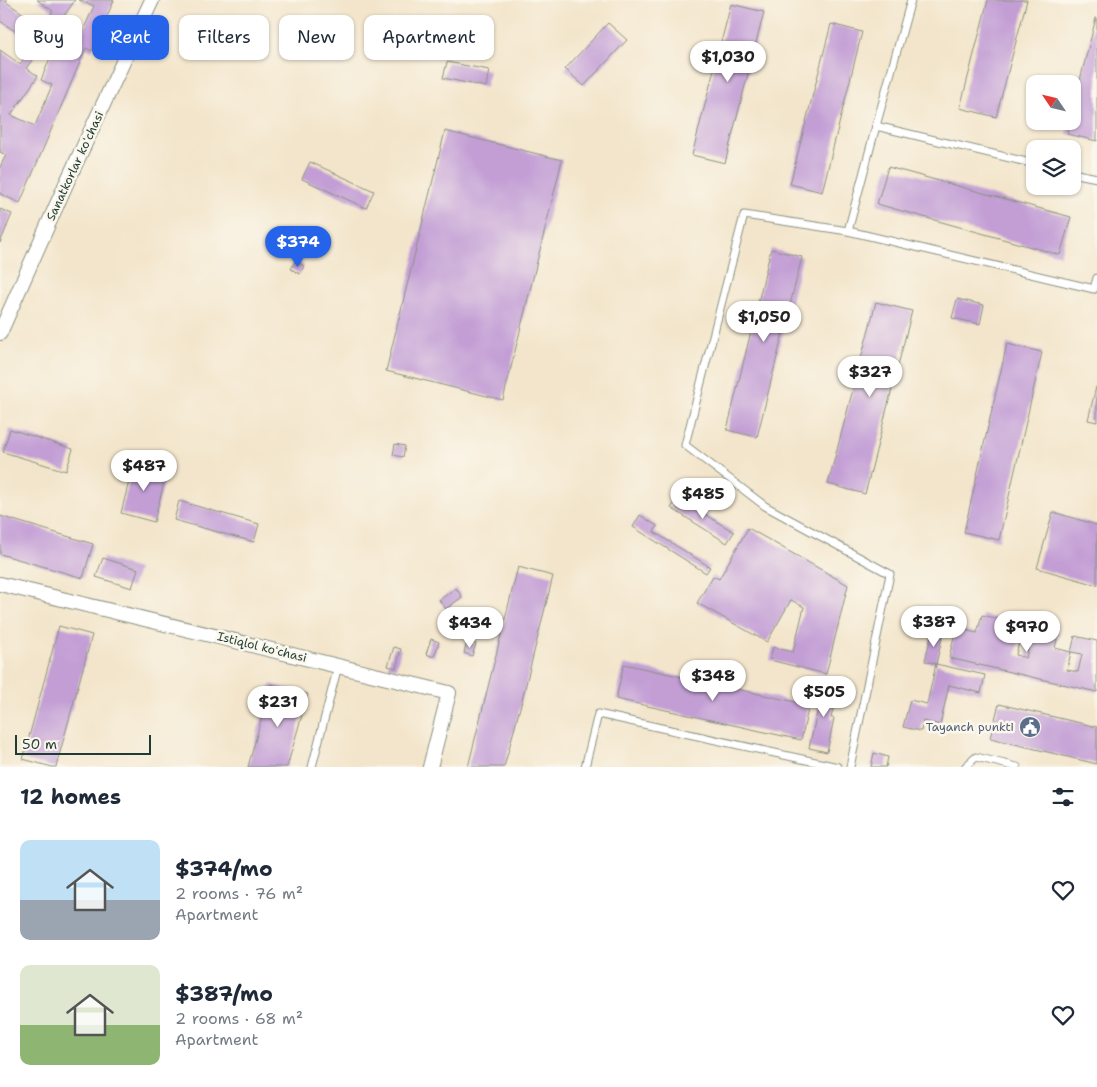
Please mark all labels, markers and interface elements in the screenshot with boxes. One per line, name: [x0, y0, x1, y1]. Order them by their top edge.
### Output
chip: Buy: [15, 15, 82, 60]
chip: Rent: [92, 15, 169, 60]
chip: Filters: [179, 15, 269, 60]
chip: New: [279, 15, 354, 60]
chip: Apartment: [364, 15, 494, 60]
pin: $1,030: [687, 41, 769, 83]
text: $1,030: [701, 46, 755, 67]
north arrow: [1026, 75, 1081, 130]
map controls: [1026, 75, 1081, 195]
street label: Sanatkorlar koʻchasi: [43, 109, 107, 223]
button: layers: [1026, 140, 1081, 195]
pin: $374: [268, 226, 328, 268]
text: $374: [276, 231, 320, 252]
pin: $1,050: [723, 300, 805, 343]
text: $1,050: [737, 306, 791, 327]
pin: $327: [840, 356, 900, 398]
text: $327: [848, 361, 892, 382]
pin: $487: [114, 450, 174, 492]
text: $487: [122, 455, 166, 476]
pin: $485: [673, 478, 733, 520]
text: $485: [681, 483, 725, 504]
pin: $434: [440, 606, 500, 649]
pin: $387: [904, 606, 964, 648]
pin: $970: [997, 610, 1057, 653]
text: $387: [912, 611, 956, 632]
text: $434: [448, 612, 492, 633]
text: $970: [1005, 616, 1049, 637]
street label: Istiqlol koʻchasi: [216, 628, 308, 666]
pin: $348: [683, 660, 743, 702]
text: $348: [691, 665, 735, 686]
pin: $505: [794, 676, 854, 718]
text: $505: [803, 681, 845, 702]
pin: $231: [248, 686, 308, 728]
text: $231: [258, 691, 298, 712]
public building icon: Tayanch punkti: [1018, 715, 1042, 739]
place label: Tayanch punkti: [926, 719, 1014, 735]
scale bar: [15, 732, 151, 755]
text: 50 m: [22, 735, 57, 753]
text: 12 homes: [20, 783, 121, 811]
icon: filters: [1049, 783, 1077, 811]
text: $374/mo: [175, 855, 273, 883]
icon: home: [60, 860, 120, 920]
icon: heart: [1049, 876, 1077, 904]
text: 2 rooms · 76 m²: [175, 883, 303, 904]
text: Apartment: [175, 904, 258, 925]
text: $387/mo: [175, 980, 273, 1008]
icon: home: [60, 985, 120, 1045]
icon: heart: [1049, 1001, 1077, 1029]
text: 2 rooms · 68 m²: [175, 1008, 303, 1029]
text: Apartment: [175, 1029, 258, 1050]

